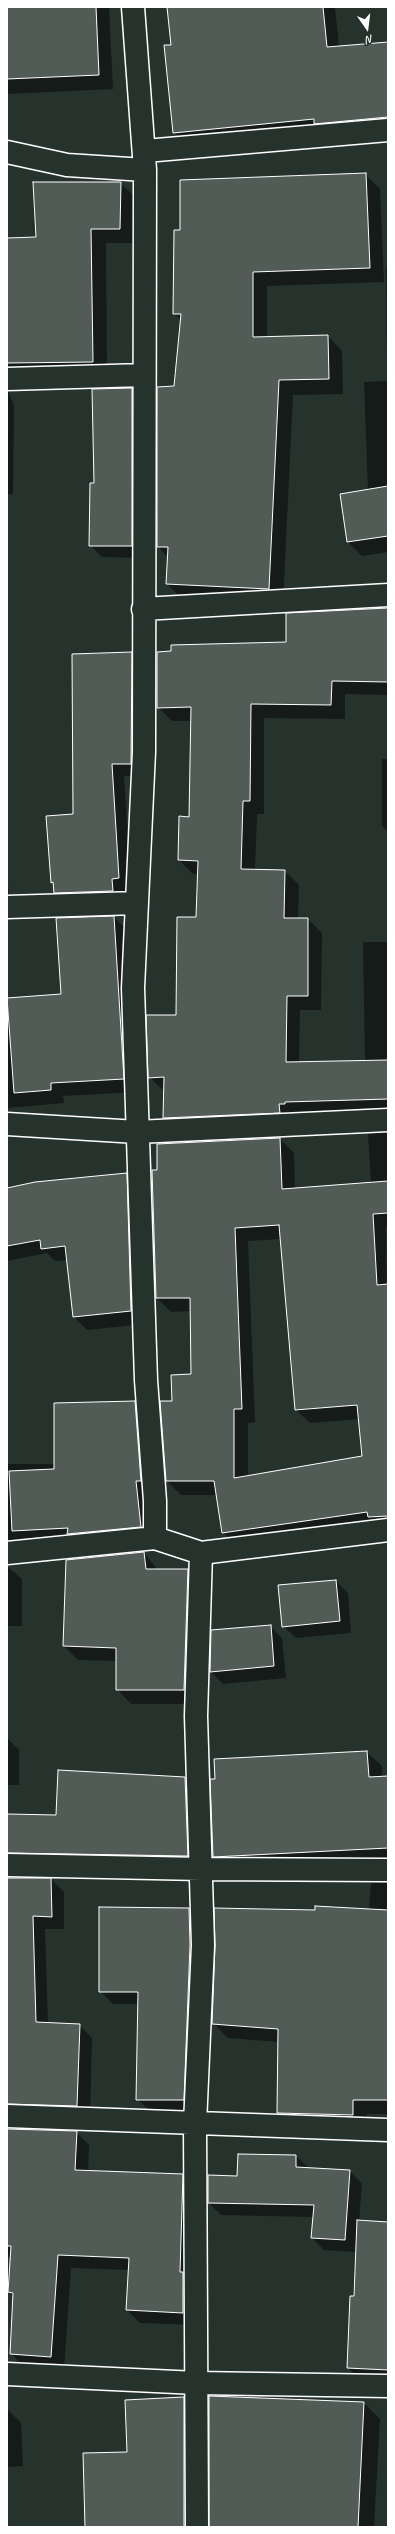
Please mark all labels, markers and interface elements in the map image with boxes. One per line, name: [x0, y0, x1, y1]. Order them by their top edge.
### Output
north arrow: [347, 8, 387, 48]
text: N: [365, 32, 375, 47]

